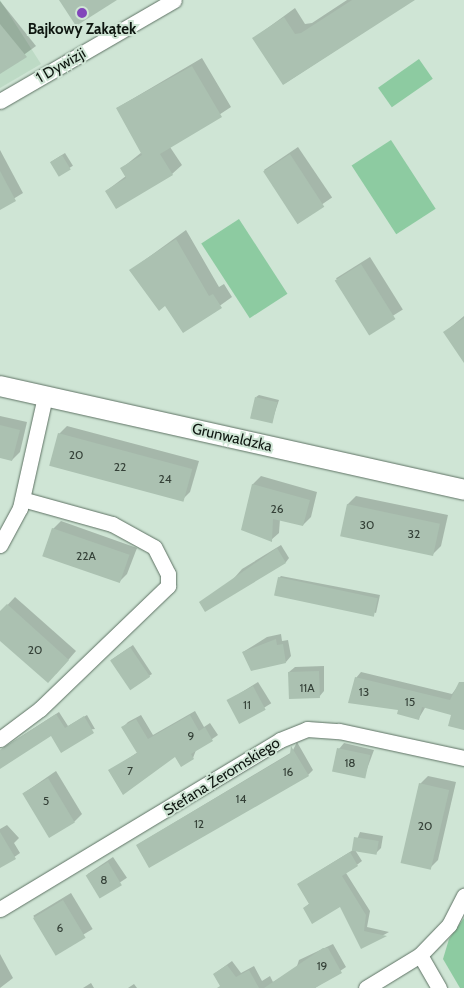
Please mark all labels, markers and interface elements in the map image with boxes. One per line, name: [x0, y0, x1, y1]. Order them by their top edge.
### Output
marker: Bajkowy Zakątek: [76, 7, 88, 19]
place label: Bajkowy Zakątek: [28, 21, 136, 39]
street label: 1 Dywizji: [33, 45, 89, 87]
street label: Grunwaldzka: [190, 420, 274, 456]
house number: 20: [69, 448, 83, 462]
house number: 22: [114, 460, 126, 474]
house number: 24: [158, 472, 172, 486]
house number: 26: [270, 502, 284, 516]
house number: 30: [360, 518, 374, 532]
house number: 32: [408, 527, 420, 541]
house number: 22A: [76, 549, 96, 563]
house number: 20: [28, 643, 42, 657]
house number: 11A: [299, 681, 315, 695]
house number: 13: [359, 685, 369, 699]
house number: 15: [405, 695, 415, 709]
house number: 11: [243, 698, 251, 712]
house number: 9: [188, 729, 194, 743]
street label: Stefana Żeromskiego: [161, 734, 283, 820]
house number: 18: [344, 756, 356, 770]
house number: 7: [127, 764, 133, 778]
house number: 16: [283, 765, 293, 779]
house number: 14: [236, 792, 246, 806]
house number: 5: [43, 794, 49, 808]
house number: 12: [194, 817, 204, 831]
house number: 20: [418, 819, 432, 833]
house number: 8: [100, 873, 108, 887]
house number: 6: [57, 921, 63, 935]
house number: 19: [317, 959, 327, 973]

